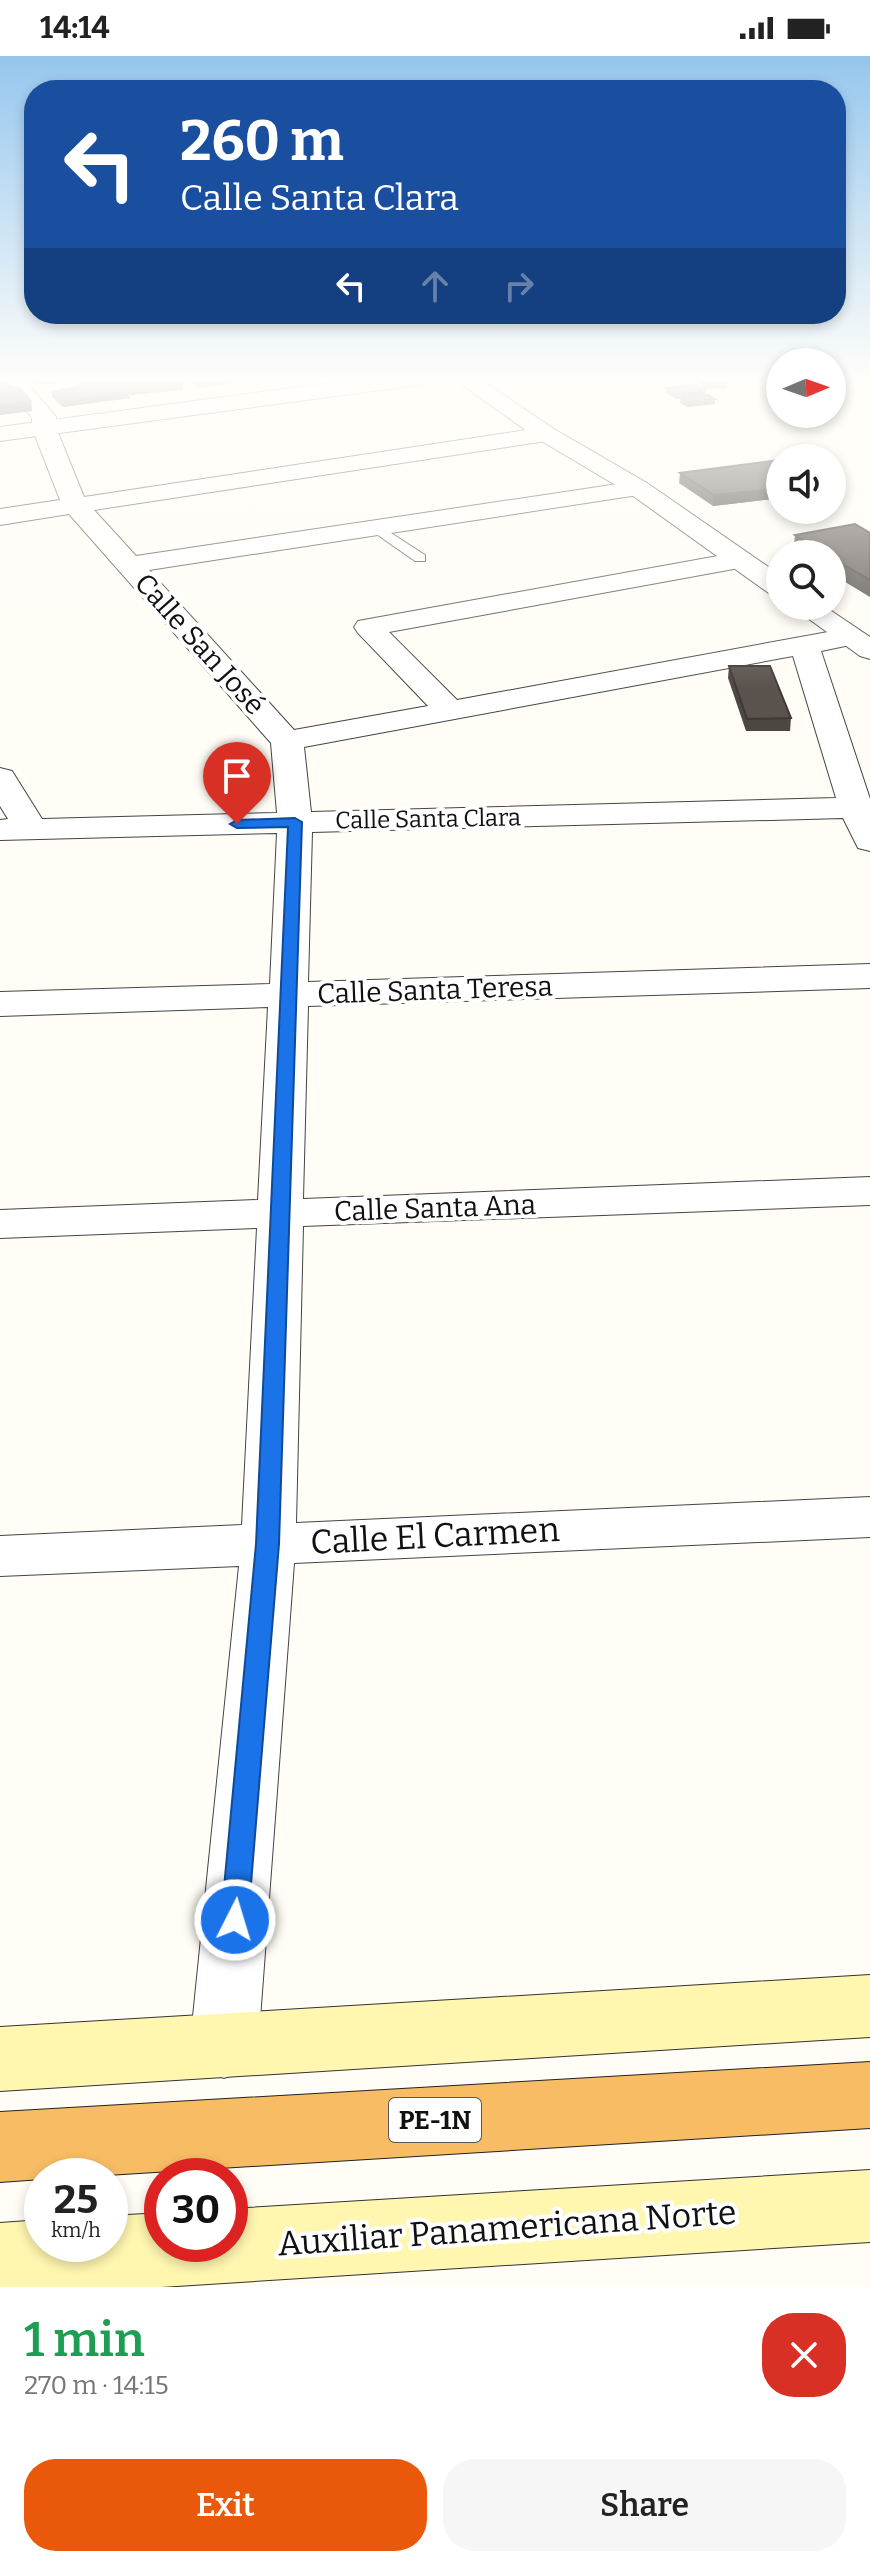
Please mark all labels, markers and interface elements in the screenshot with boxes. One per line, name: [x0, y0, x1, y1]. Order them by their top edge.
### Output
text: 14:14: [40, 10, 109, 46]
text: 260 m: [180, 108, 344, 175]
icon: left: [48, 112, 152, 216]
text: Calle Santa Clara: [180, 176, 459, 220]
icon: left: [329, 264, 373, 308]
icon: ahead: [413, 264, 457, 308]
icon: right: [497, 264, 541, 308]
north arrow: [766, 348, 846, 428]
map controls: [766, 348, 846, 620]
button: sound: [766, 444, 846, 524]
button: search: [766, 540, 846, 620]
street label: Calle San José: [128, 567, 272, 721]
pin: [203, 742, 271, 824]
icon: arrive: [215, 754, 259, 798]
street label: Calle Santa Clara: [335, 803, 521, 835]
street label: Calle Santa Teresa: [317, 969, 553, 1011]
street label: Calle Santa Ana: [333, 1188, 537, 1228]
street label: Calle El Carmen: [309, 1509, 561, 1563]
position arrow: [193, 1878, 277, 1962]
road number: PE-1N: [389, 2098, 481, 2142]
speed limit sign: 30: [144, 2158, 248, 2262]
text: 25: [54, 2176, 98, 2224]
street label: Auxiliar Panamericana Norte: [276, 2192, 738, 2264]
text: km/h: [51, 2218, 101, 2242]
text: 1 min: [24, 2311, 145, 2369]
button: close: [762, 2313, 846, 2397]
text: 270 m · 14:15: [24, 2370, 169, 2401]
button: Exit: [24, 2459, 427, 2551]
button: Share: [443, 2459, 846, 2551]

